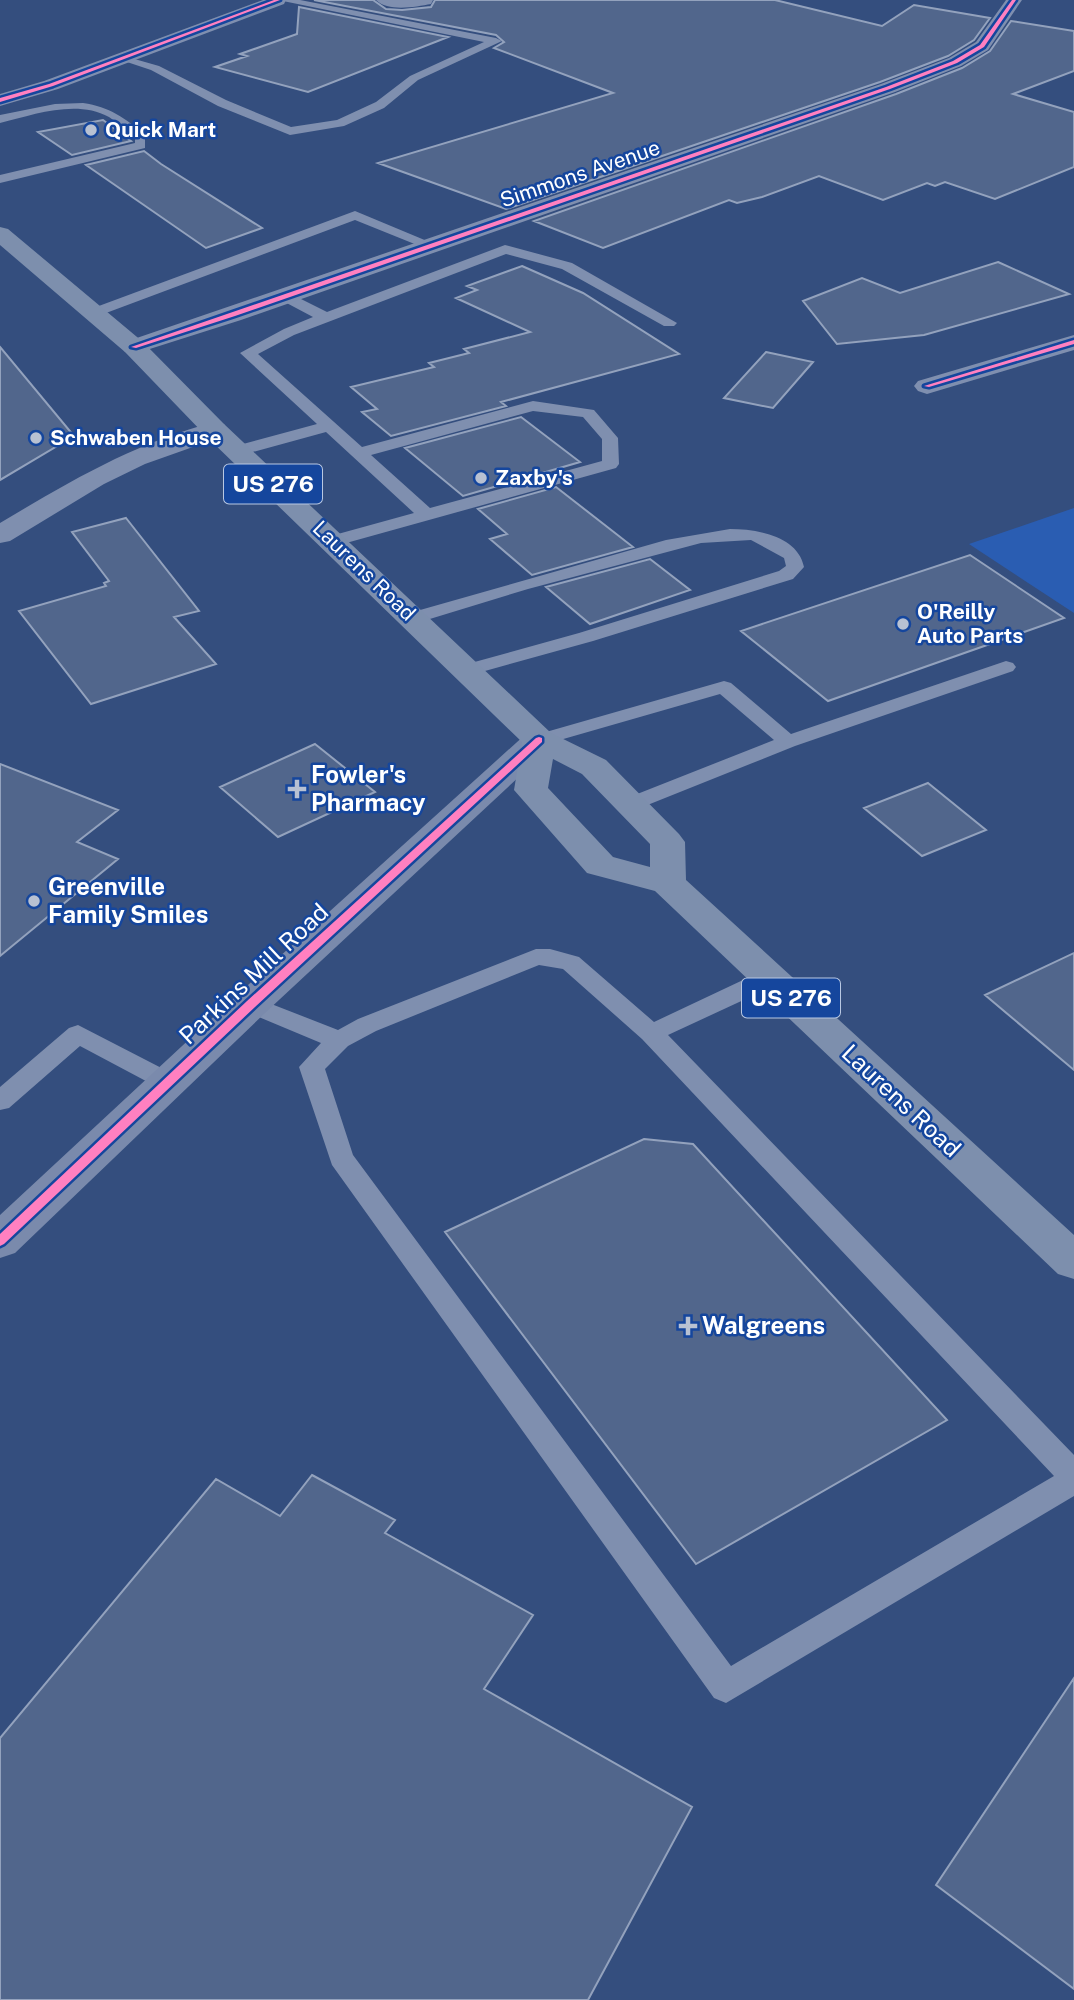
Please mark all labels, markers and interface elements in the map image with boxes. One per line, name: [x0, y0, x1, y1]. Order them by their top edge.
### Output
place label: Quick Mart: [105, 117, 216, 142]
marker: Quick Mart: [83, 122, 99, 138]
street label: Simmons Avenue: [497, 134, 663, 213]
place label: Schwaben House: [50, 425, 222, 450]
marker: Schwaben House: [28, 430, 44, 446]
road number: US 276: [224, 464, 322, 504]
place label: Zaxby's: [495, 465, 573, 490]
marker: Zaxby's: [473, 470, 489, 486]
street label: Laurens Road: [308, 515, 421, 626]
place label: O'Reilly Auto Parts: [917, 599, 1023, 648]
marker: O'Reilly Auto Parts: [895, 616, 911, 632]
place label: Fowler's Pharmacy: [311, 760, 426, 816]
marker: Fowler's Pharmacy: [289, 781, 305, 797]
place label: Greenville Family Smiles: [48, 872, 208, 928]
marker: Greenville Family Smiles: [26, 893, 42, 909]
street label: Parkins Mill Road: [173, 897, 333, 1049]
road number: US 276: [742, 979, 840, 1018]
street label: Laurens Road: [837, 1038, 967, 1162]
place label: Walgreens: [702, 1311, 825, 1339]
marker: Walgreens: [680, 1318, 696, 1334]

